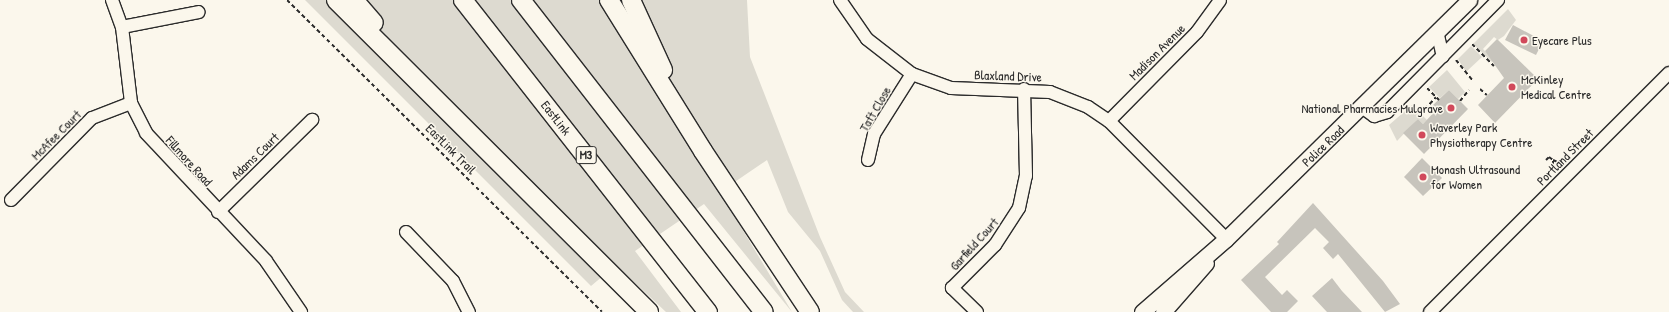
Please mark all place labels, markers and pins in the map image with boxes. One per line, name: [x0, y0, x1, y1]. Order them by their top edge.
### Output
place label: Eyecare Plus: [1532, 32, 1592, 48]
marker: Eyecare Plus: [1519, 35, 1529, 45]
place label: McKinley Medical Centre: [1521, 72, 1591, 103]
marker: McKinley Medical Centre: [1506, 81, 1518, 93]
place label: National Pharmacies Mulgrave: [1301, 100, 1443, 116]
marker: National Pharmacies Mulgrave: [1446, 103, 1456, 113]
place label: Waverley Park Physiotherapy Centre: [1430, 120, 1532, 151]
marker: Waverley Park Physiotherapy Centre: [1417, 130, 1427, 140]
place label: Monash Ultrasound for Women: [1431, 162, 1520, 193]
marker: Monash Ultrasound for Women: [1418, 172, 1428, 182]

